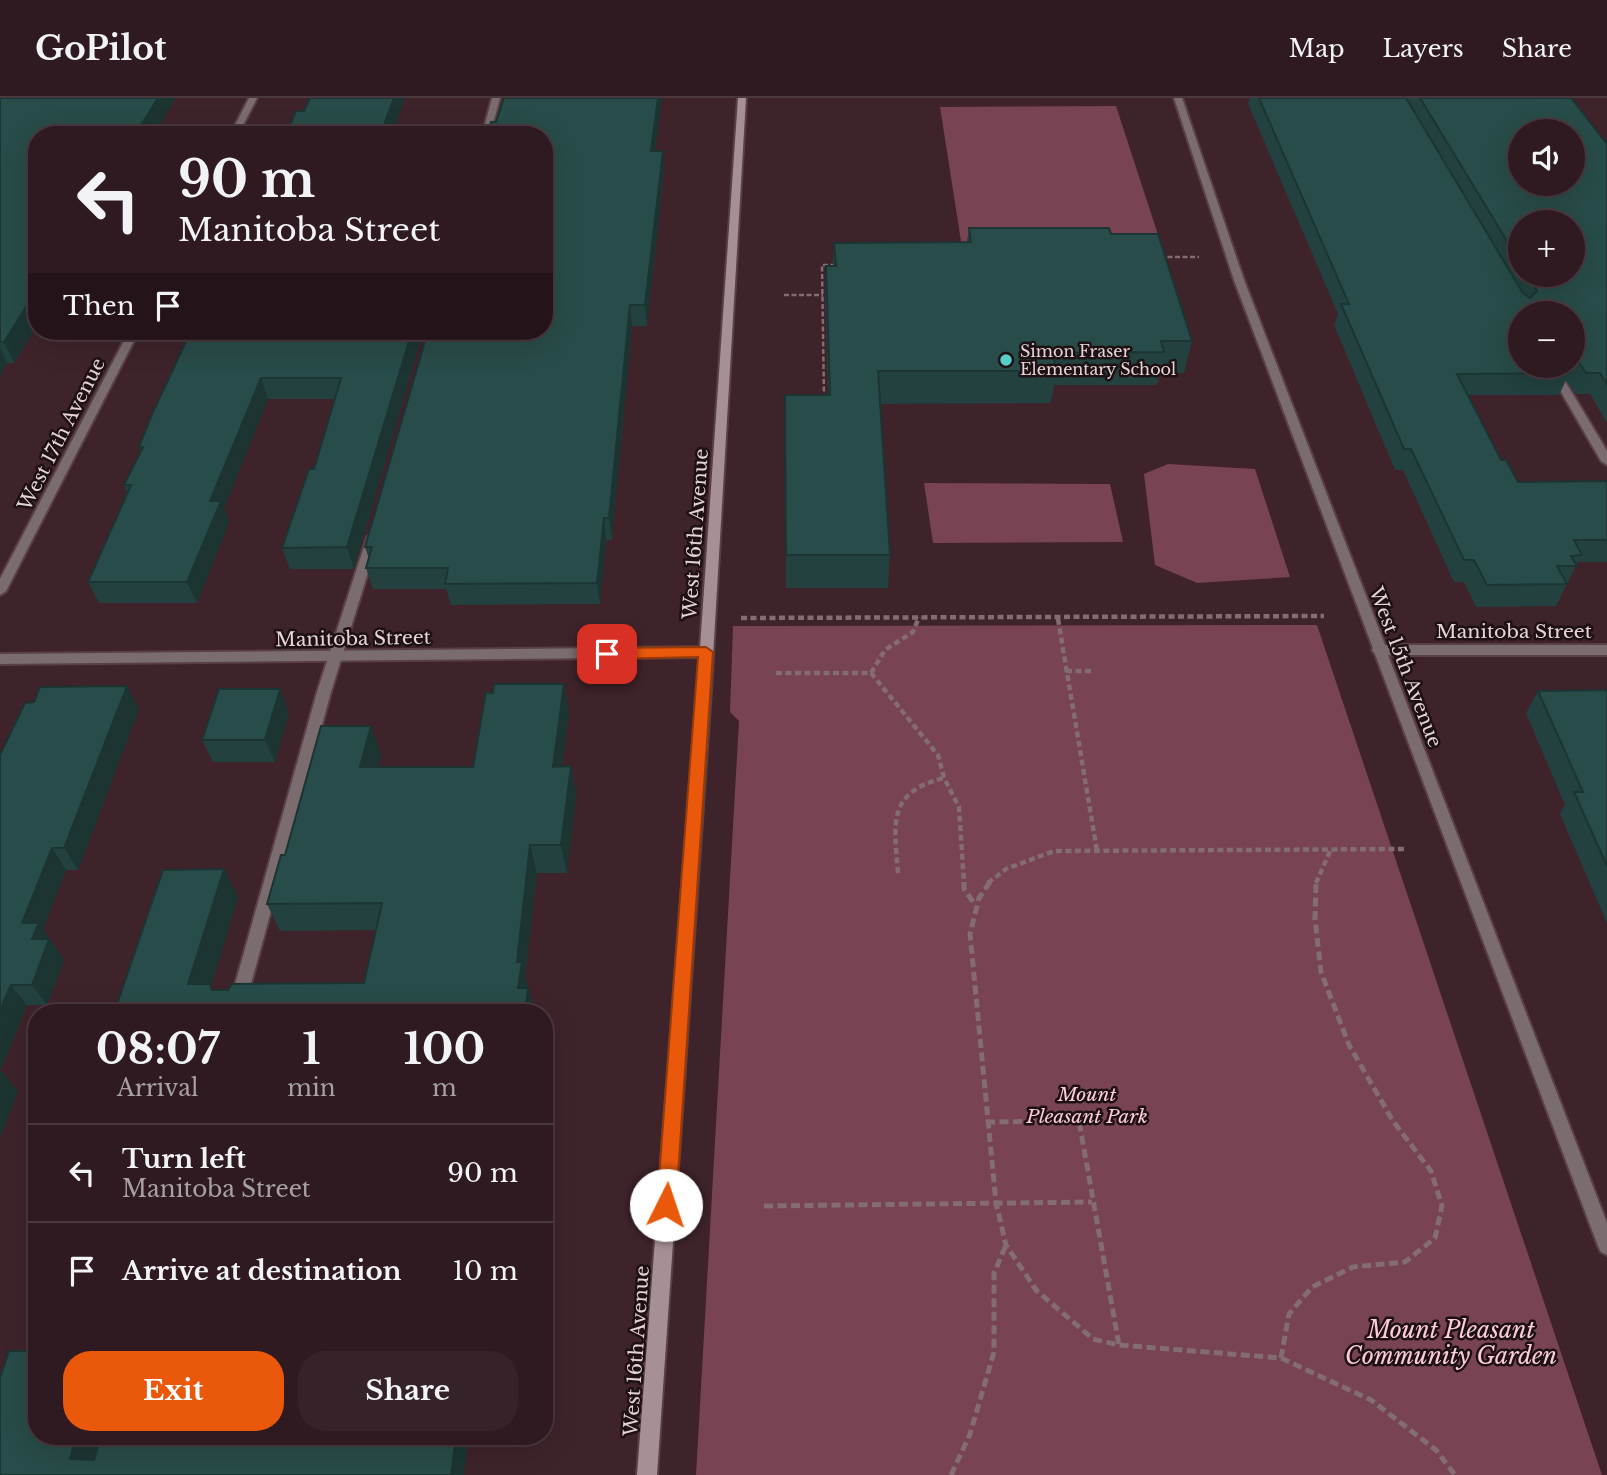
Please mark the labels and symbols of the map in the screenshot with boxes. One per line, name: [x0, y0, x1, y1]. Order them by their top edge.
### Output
place label: Simon Fraser Elementary School: [1020, 341, 1176, 379]
marker: Simon Fraser Elementary School: [998, 352, 1014, 368]
street label: West 17th Avenue: [13, 354, 110, 515]
street label: West 16th Avenue: [678, 448, 713, 621]
street label: West 15th Avenue: [1364, 583, 1447, 750]
street label: Manitoba Street: [1436, 620, 1593, 643]
pin: [577, 624, 637, 684]
street label: Manitoba Street: [275, 626, 432, 651]
park label: Mount Pleasant Park: [1025, 1083, 1148, 1128]
position arrow: [629, 1168, 703, 1242]
street label: West 16th Avenue: [619, 1265, 654, 1438]
park label: Mount Pleasant Community Garden: [1345, 1316, 1557, 1370]

